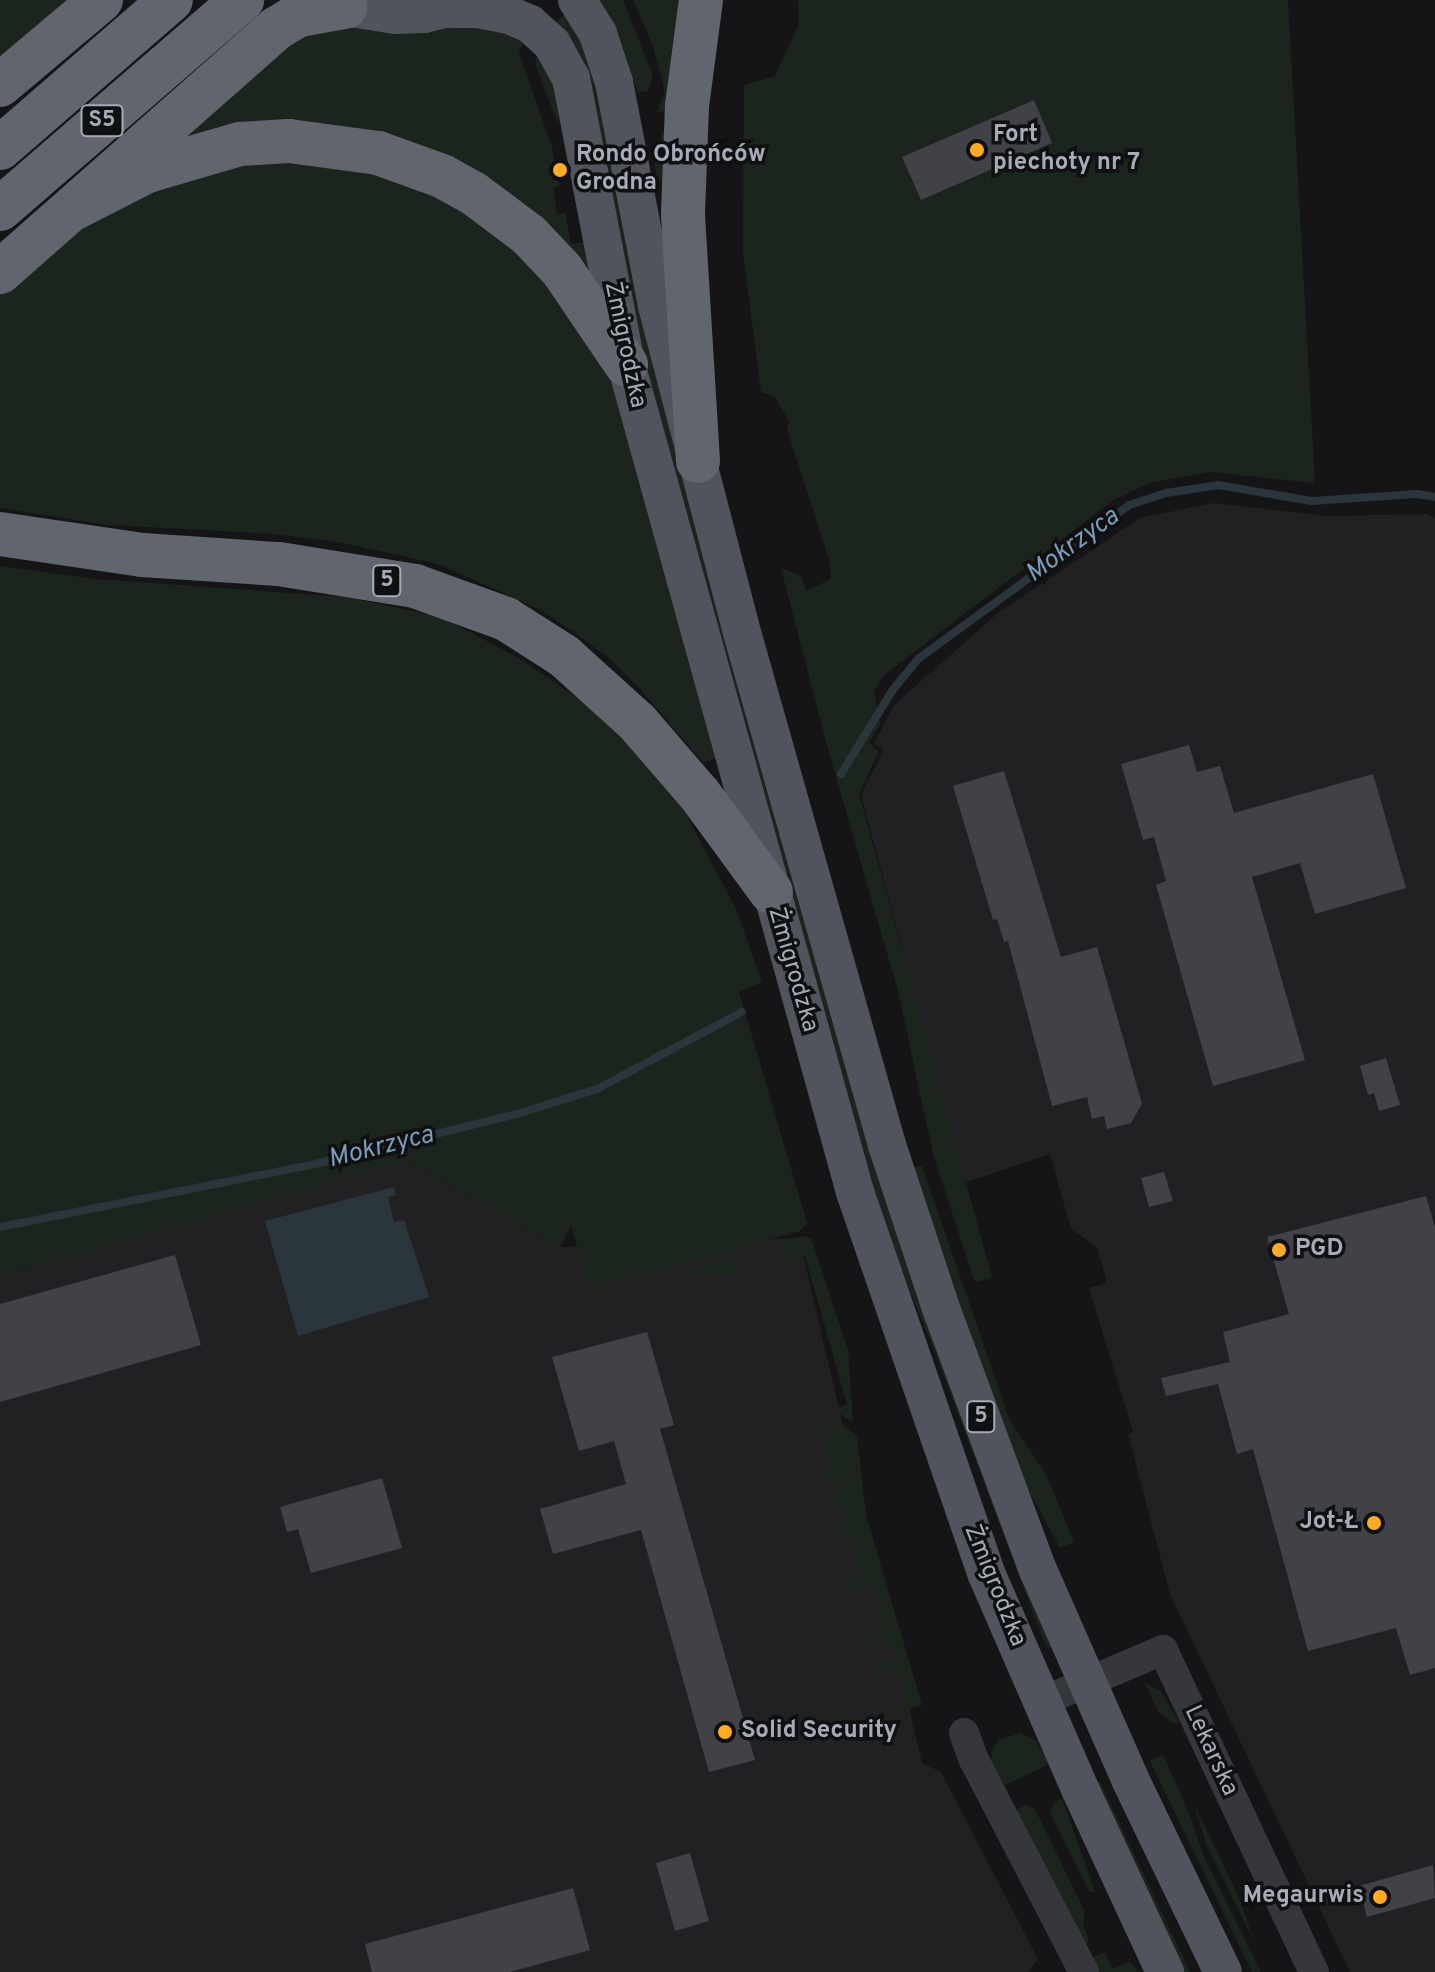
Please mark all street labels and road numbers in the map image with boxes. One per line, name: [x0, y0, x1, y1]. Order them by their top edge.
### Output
road number: S5: [80, 103, 124, 139]
street label: Żmigrodzka: [597, 279, 651, 411]
road number: 5: [371, 563, 403, 599]
street label: Żmigrodzka: [760, 904, 824, 1036]
road number: 5: [965, 1399, 997, 1435]
street label: Żmigrodzka: [957, 1521, 1031, 1651]
street label: Lekarska: [1177, 1701, 1243, 1801]

